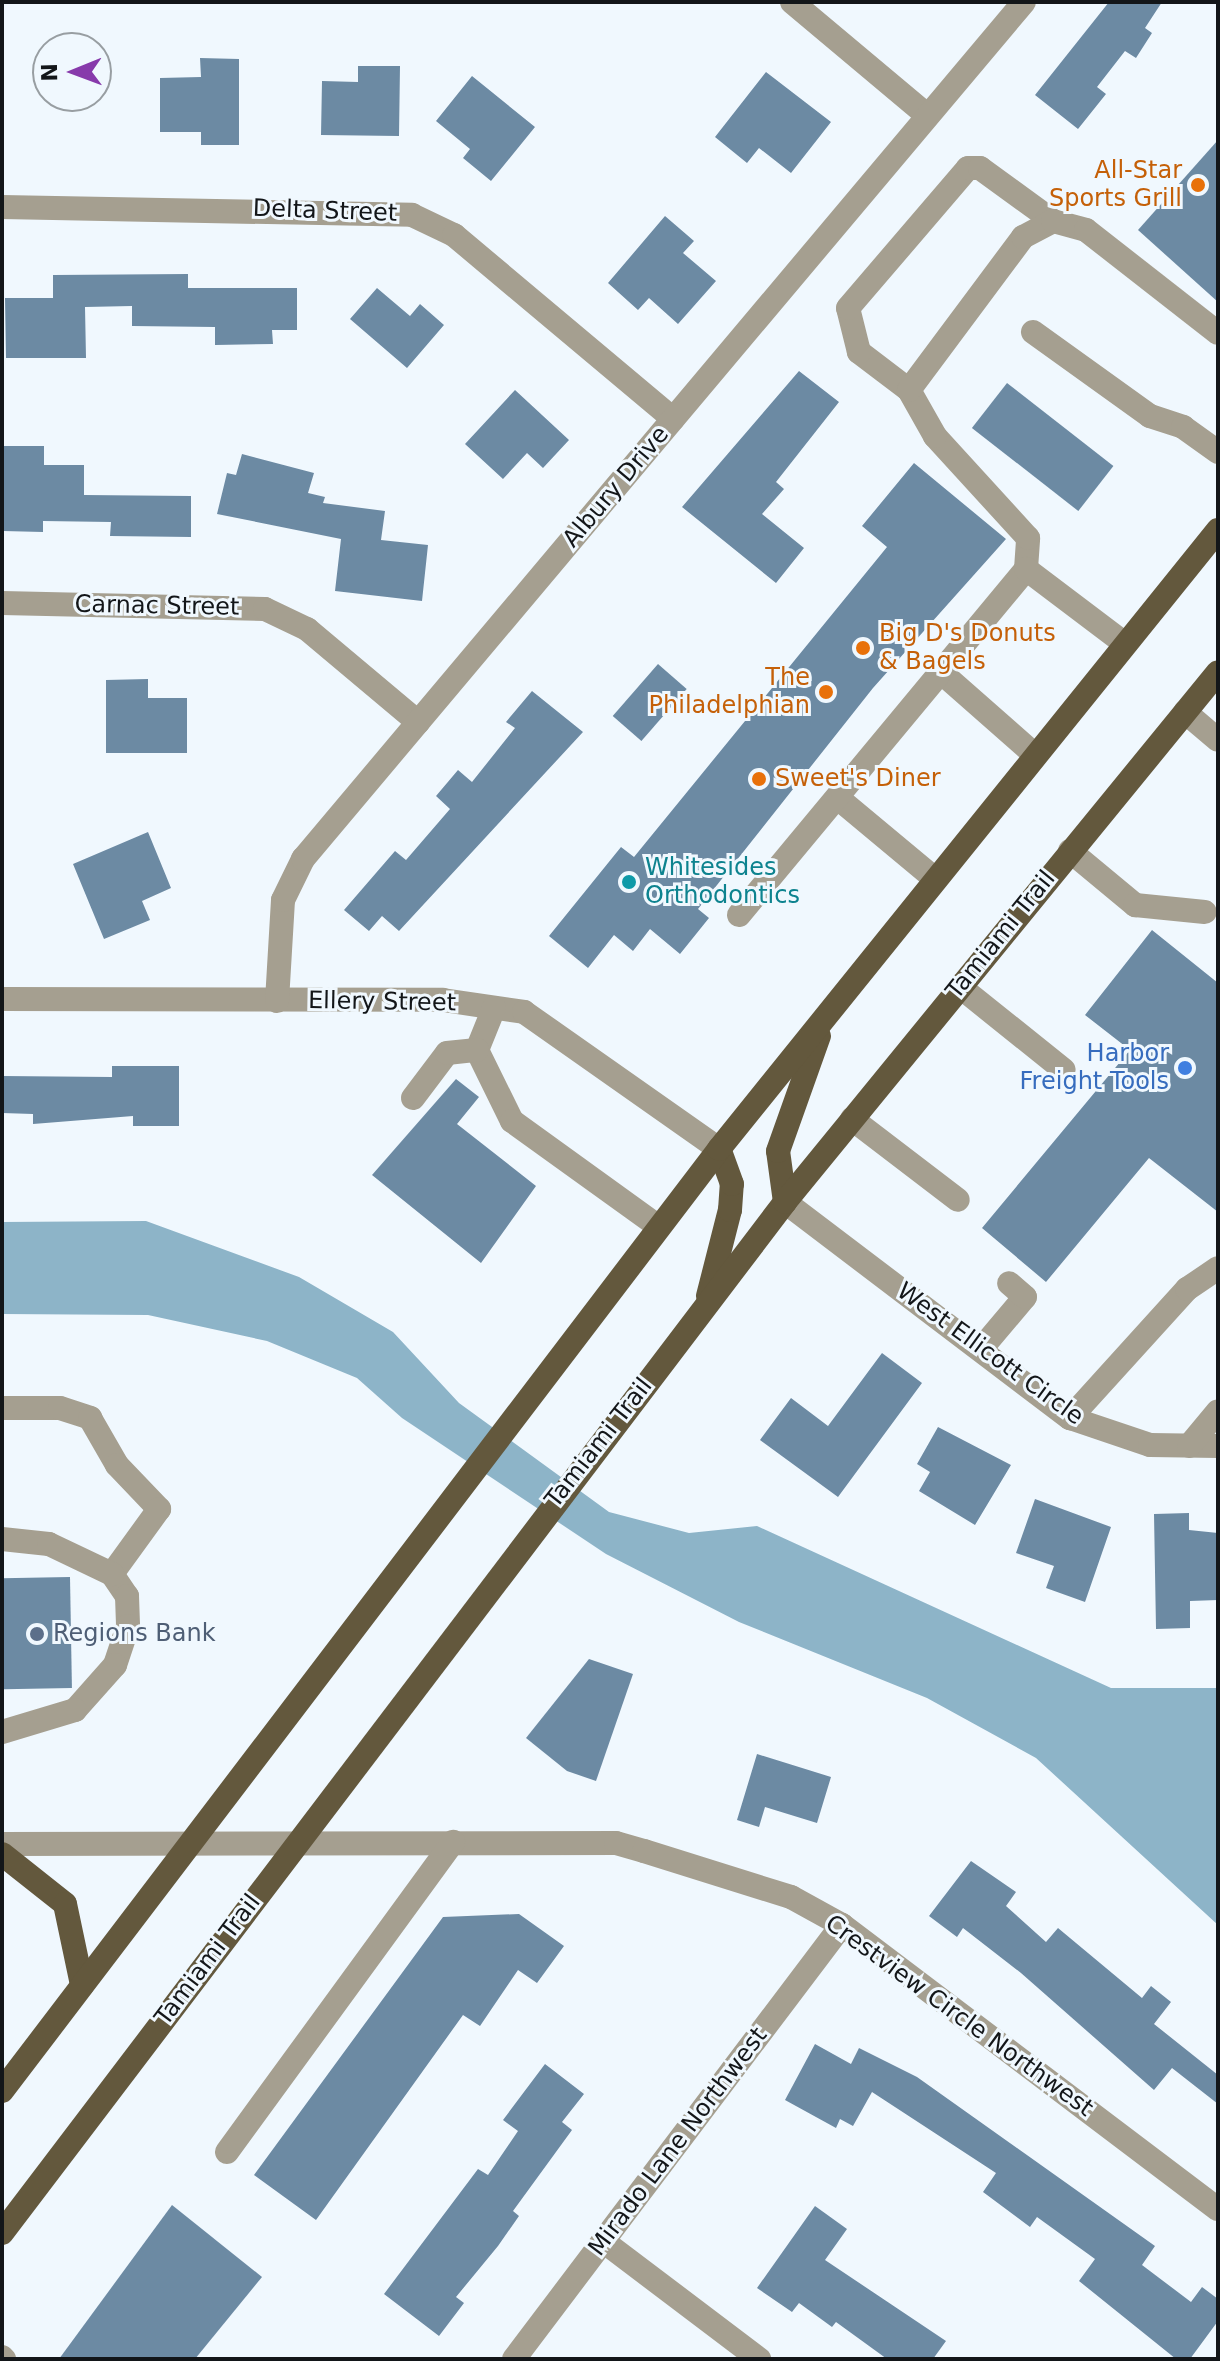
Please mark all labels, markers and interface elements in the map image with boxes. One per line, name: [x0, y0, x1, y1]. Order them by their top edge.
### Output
north arrow: [32, 32, 112, 112]
text: N: [37, 63, 62, 82]
place label: All-Star Sports Grill: [1049, 157, 1182, 213]
marker: All-Star Sports Grill: [1189, 176, 1207, 194]
street label: Delta Street: [252, 194, 398, 228]
street label: Albury Drive: [557, 421, 675, 553]
street label: Carnac Street: [74, 590, 240, 622]
place label: Big D's Donuts & Bagels: [879, 620, 1056, 676]
marker: Big D's Donuts & Bagels: [854, 639, 872, 657]
place label: The Philadelphian: [649, 664, 810, 720]
marker: The Philadelphian: [817, 683, 835, 701]
place label: Sweet's Diner: [775, 765, 941, 793]
marker: Sweet's Diner: [750, 770, 768, 788]
place label: Whitesides Orthodontics: [645, 854, 800, 910]
street label: Tamiami Trail: [940, 865, 1062, 1005]
marker: Whitesides Orthodontics: [620, 873, 638, 891]
street label: Ellery Street: [308, 986, 456, 1018]
place label: Harbor Freight Tools: [1020, 1040, 1169, 1096]
marker: Harbor Freight Tools: [1176, 1059, 1194, 1077]
street label: West Ellicott Circle: [891, 1277, 1089, 1431]
street label: Tamiami Trail: [539, 1372, 659, 1514]
place label: Regions Bank: [53, 1620, 216, 1648]
marker: Regions Bank: [28, 1625, 46, 1643]
street label: Tamiami Trail: [149, 1889, 267, 2031]
street label: Crestview Circle Northwest: [819, 1909, 1099, 2123]
street label: Mirado Lane Northwest: [583, 2022, 773, 2262]

